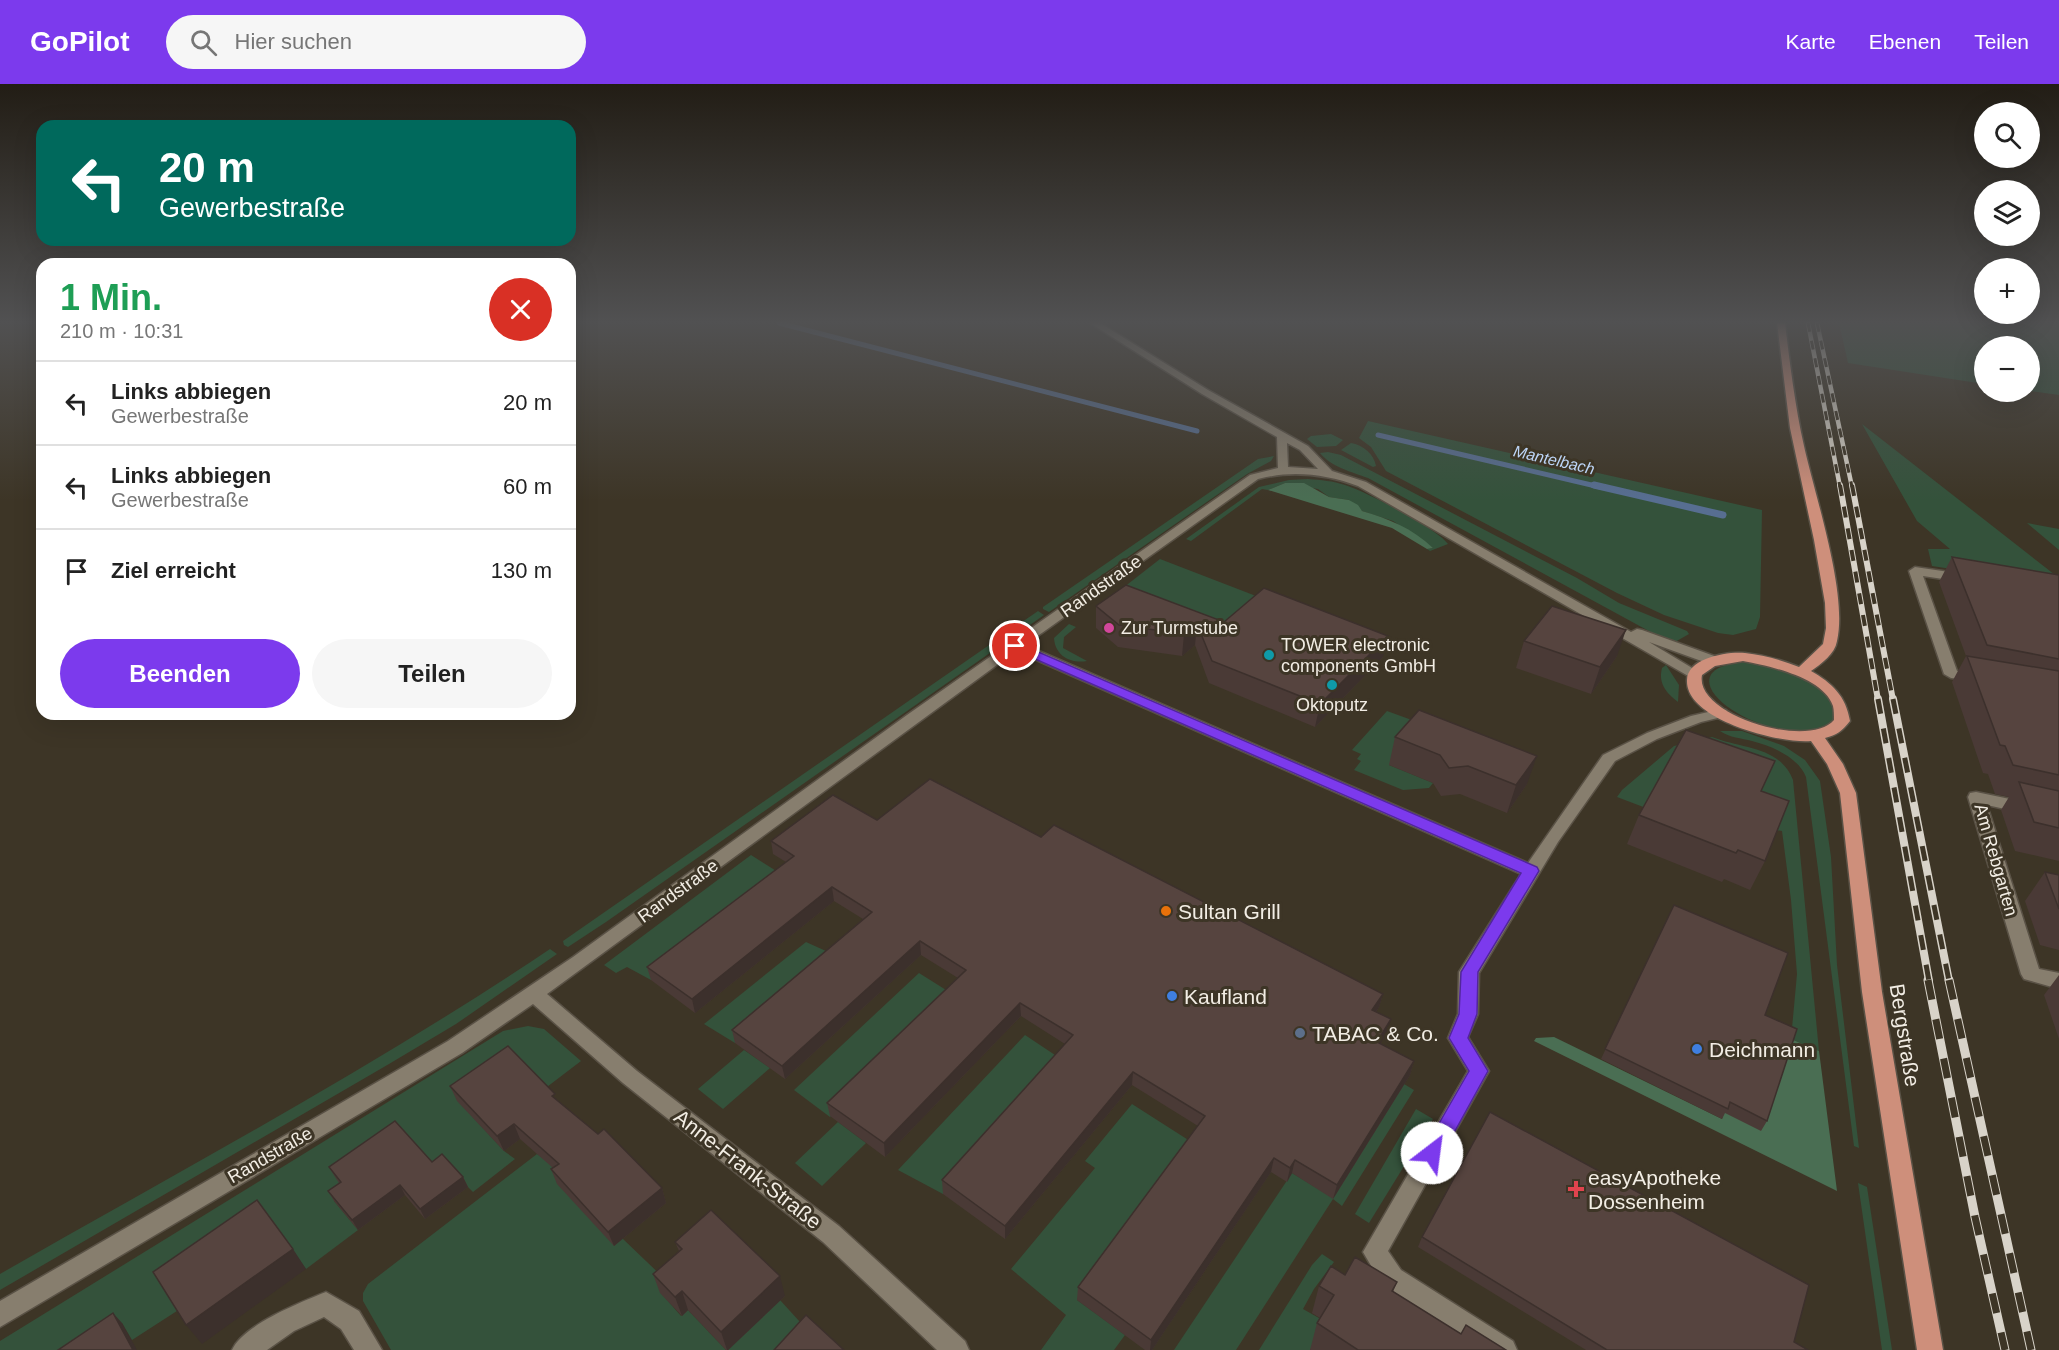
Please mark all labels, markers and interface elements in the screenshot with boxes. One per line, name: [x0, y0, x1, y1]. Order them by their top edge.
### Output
search box: [166, 15, 586, 69]
text: GoPilot: [30, 26, 130, 57]
icon: search: [187, 26, 220, 59]
text: Hier suchen: [235, 29, 352, 54]
text: Karte: [1786, 30, 1836, 53]
text: Ebenen: [1869, 30, 1941, 53]
text: Teilen: [1974, 30, 2029, 53]
map controls: [1974, 102, 2040, 402]
button: search: [1974, 102, 2040, 168]
icon: left: [60, 144, 138, 222]
text: 20 m: [159, 144, 255, 191]
button: layers: [1974, 180, 2040, 246]
text: Gewerbestraße: [159, 193, 345, 223]
button: +: [1974, 258, 2040, 324]
text: 1 Min.: [60, 277, 162, 318]
button: close: [489, 278, 552, 341]
text: 210 m · 10:31: [60, 320, 183, 342]
button: −: [1974, 336, 2040, 402]
text: Links abbiegen: [111, 379, 271, 404]
icon: left: [60, 387, 93, 420]
text: 20 m: [503, 390, 552, 415]
text: Gewerbestraße: [111, 405, 249, 427]
water label: Mantelbach: [1512, 442, 1596, 478]
text: Links abbiegen: [111, 463, 271, 488]
icon: left: [60, 471, 93, 504]
text: 60 m: [503, 474, 552, 499]
text: Gewerbestraße: [111, 489, 249, 511]
street label: Randstraße: [1057, 551, 1145, 621]
icon: arrive: [60, 555, 93, 588]
text: Ziel erreicht: [111, 558, 236, 583]
text: 130 m: [491, 558, 552, 583]
place label: Zur Turmstube: [1121, 618, 1238, 638]
pin: [989, 620, 1040, 671]
marker: Zur Turmstube: [1102, 621, 1116, 635]
icon: arrive: [998, 629, 1031, 662]
place label: TOWER electronic components GmbH: [1281, 635, 1436, 676]
button: Beenden: [60, 639, 300, 708]
button: Teilen: [312, 639, 552, 708]
marker: TOWER electronic components GmbH: [1262, 648, 1276, 662]
marker: Oktoputz: [1325, 678, 1339, 692]
place label: Oktoputz: [1296, 695, 1368, 715]
street label: Am Rebgarten: [1970, 801, 2022, 919]
street label: Randstraße: [634, 855, 722, 927]
place label: Sultan Grill: [1178, 900, 1281, 923]
marker: Sultan Grill: [1159, 904, 1173, 918]
street label: Bergstraße: [1886, 982, 1924, 1088]
place label: Kaufland: [1184, 985, 1267, 1008]
marker: Kaufland: [1165, 989, 1179, 1003]
place label: TABAC & Co.: [1312, 1022, 1439, 1045]
marker: TABAC & Co.: [1293, 1026, 1307, 1040]
place label: Deichmann: [1709, 1038, 1815, 1061]
marker: Deichmann: [1690, 1042, 1704, 1056]
street label: Anne-Frank-Straße: [670, 1105, 826, 1233]
position arrow: [1400, 1121, 1464, 1185]
street label: Randstraße: [224, 1123, 316, 1187]
place label: easyApotheke Dossenheim: [1588, 1166, 1721, 1213]
marker: easyApotheke Dossenheim: [1569, 1182, 1583, 1196]

